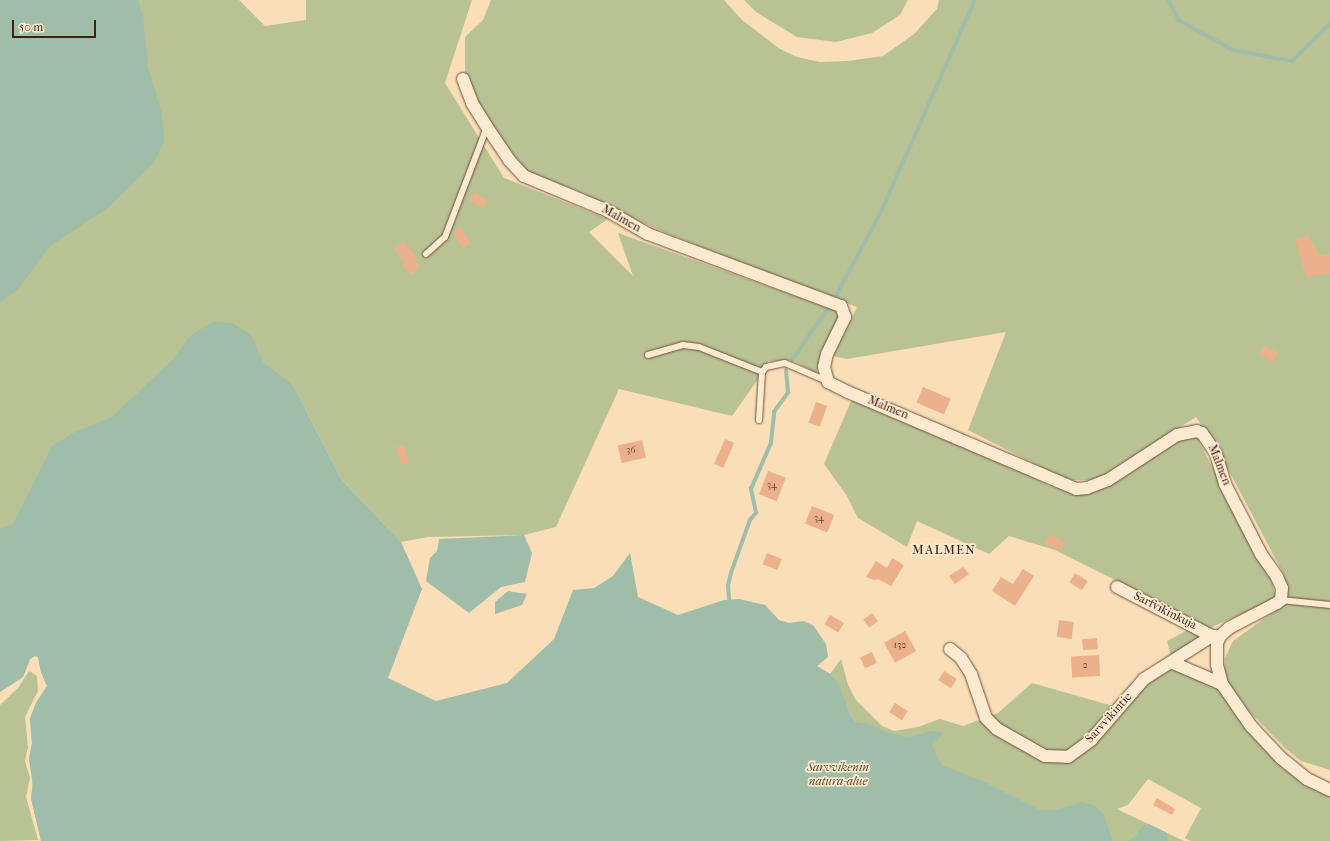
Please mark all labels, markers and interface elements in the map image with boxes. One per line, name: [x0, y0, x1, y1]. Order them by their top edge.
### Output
scale bar: [14, 12, 98, 38]
text: 50 m: [19, 20, 43, 34]
street label: Malmen: [599, 202, 643, 236]
street label: Malmen: [866, 393, 910, 423]
street label: Malmen: [1204, 443, 1234, 487]
house number: 36: [626, 445, 636, 457]
house number: 34: [767, 480, 777, 492]
house number: 34: [814, 513, 824, 525]
district label: MALMEN: [912, 542, 976, 558]
street label: Sarfvikinkuja: [1131, 589, 1199, 633]
house number: 132: [894, 640, 906, 652]
house number: 2: [1082, 660, 1088, 672]
street label: Sarvvikintie: [1083, 690, 1135, 746]
park label: Sarvvikenin natura-alue: [807, 761, 869, 789]

